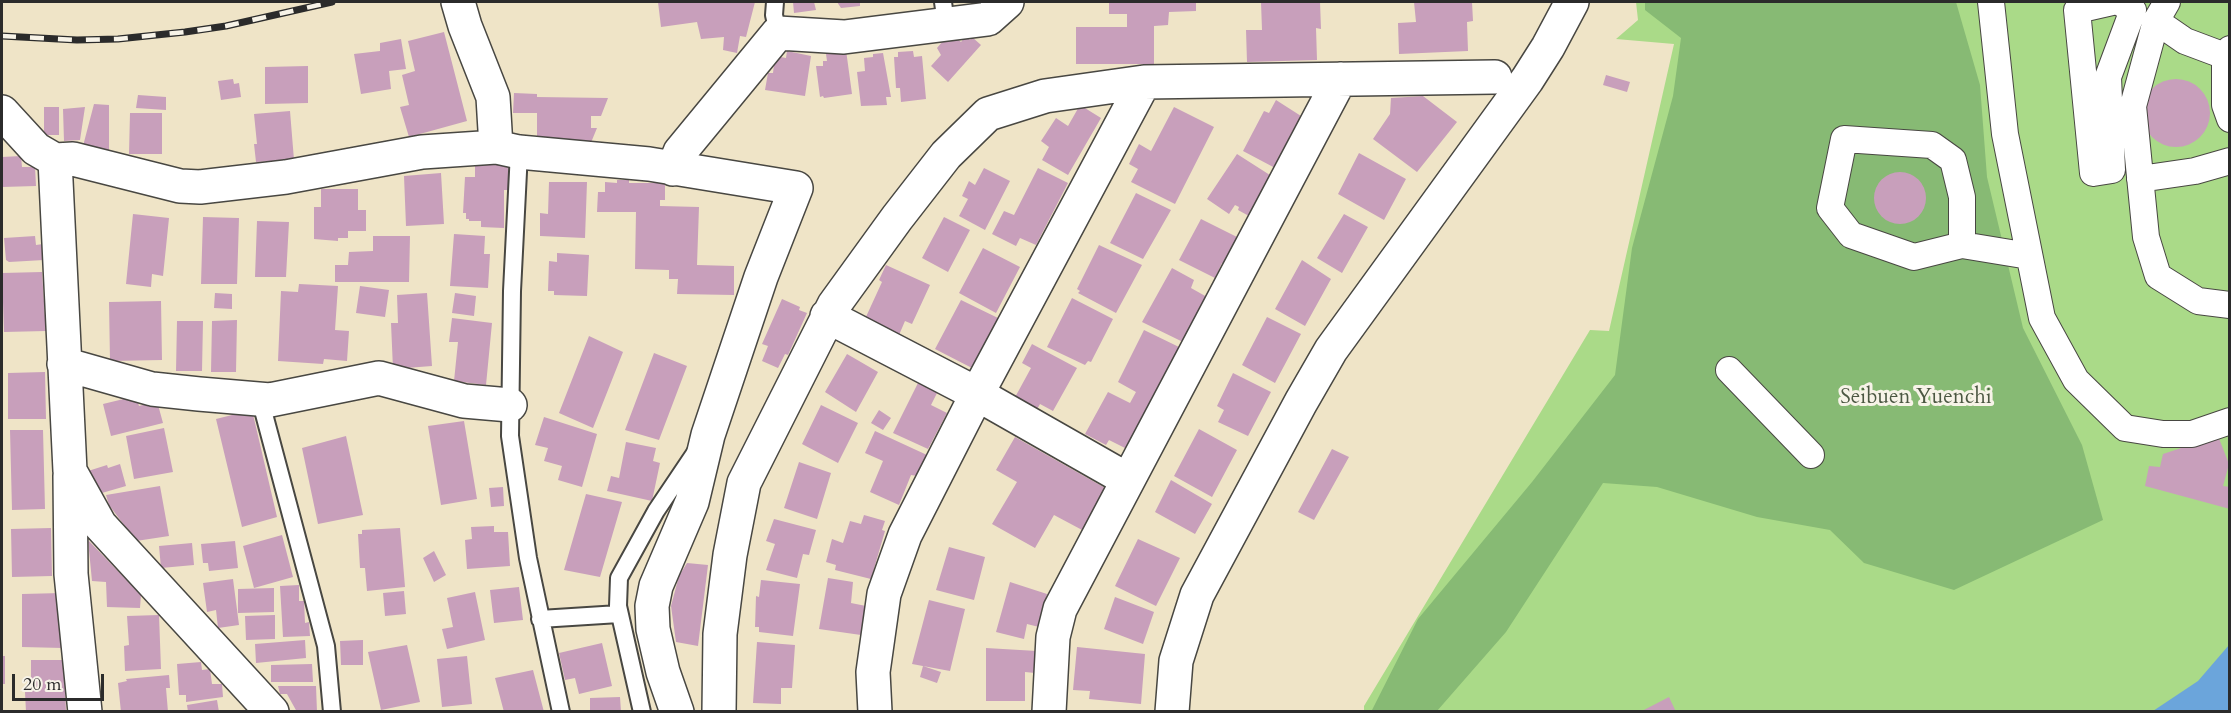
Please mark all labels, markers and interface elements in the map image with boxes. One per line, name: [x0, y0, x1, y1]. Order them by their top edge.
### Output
park label: Seibuen Yuenchi: [1840, 385, 1992, 411]
scale bar: [15, 662, 106, 700]
text: 20 m: [23, 672, 62, 697]

